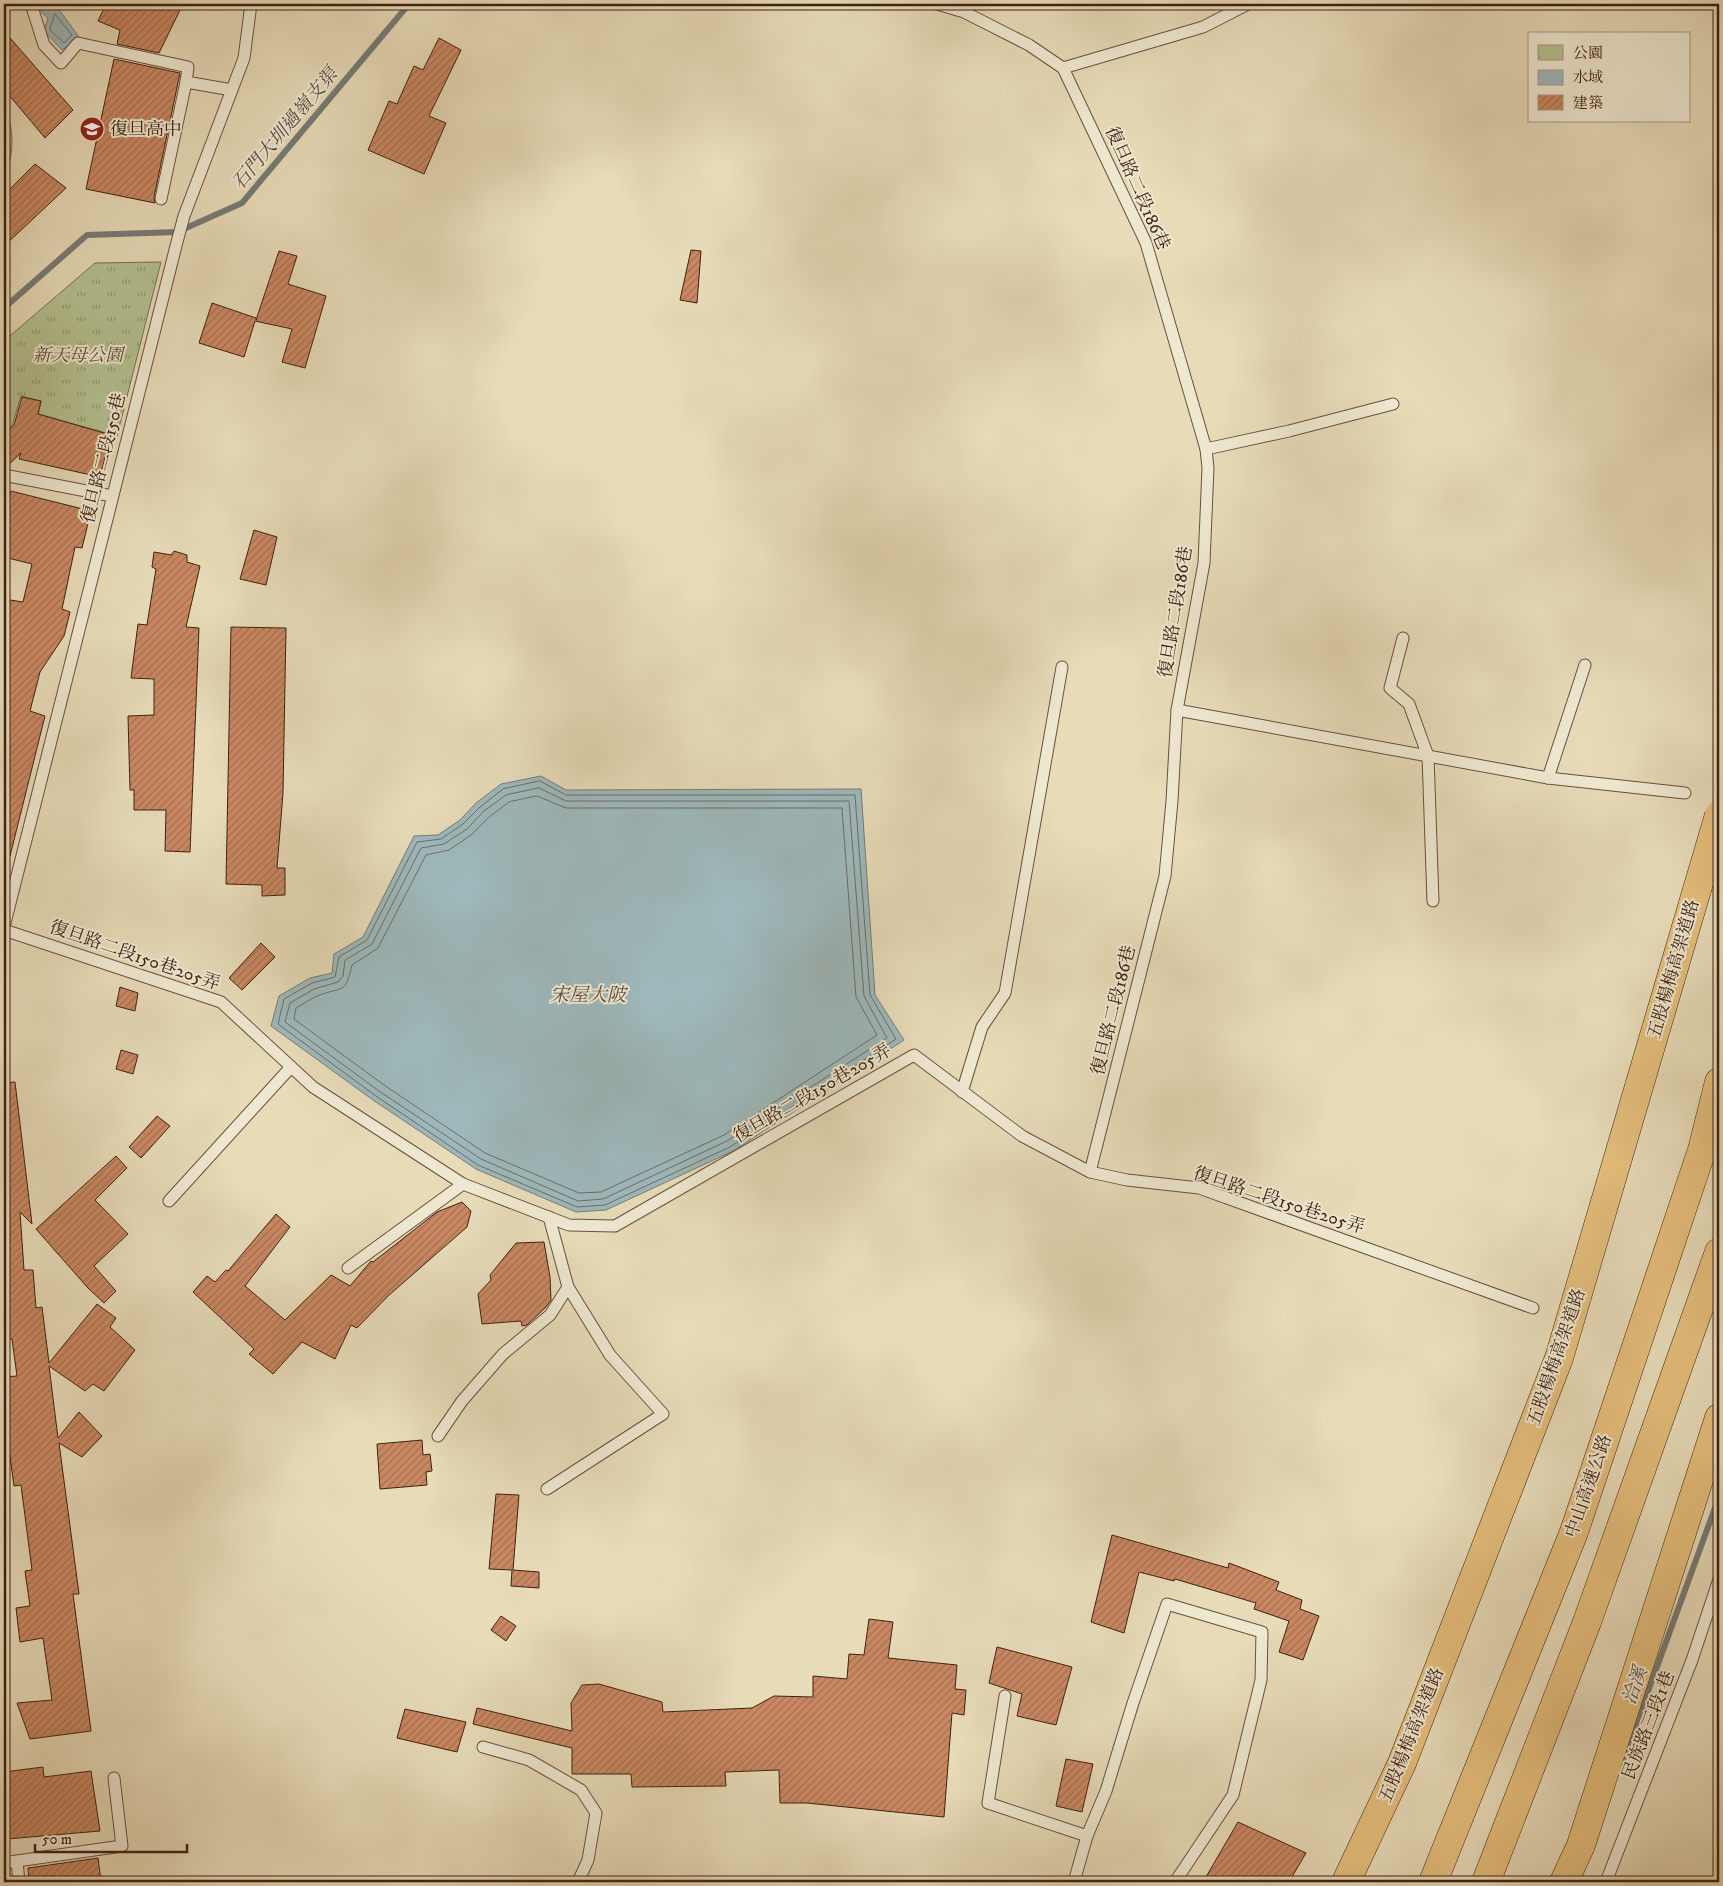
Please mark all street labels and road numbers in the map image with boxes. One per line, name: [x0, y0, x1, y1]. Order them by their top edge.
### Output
street label: 復旦路二段186巷: [1100, 123, 1174, 254]
street label: 復旦路二段150巷: [77, 391, 131, 525]
street label: 復旦路二段186巷: [1155, 545, 1197, 680]
street label: 五股楊梅高架道路: [1644, 897, 1704, 1042]
street label: 復旦路二段150巷205弄: [47, 916, 223, 995]
street label: 復旦路二段186巷: [1087, 943, 1141, 1077]
street label: 復旦路二段150巷205弄: [730, 1040, 895, 1148]
street label: 復旦路二段150巷205弄: [1190, 1163, 1367, 1239]
street label: 五股楊梅高架道路: [1523, 1286, 1591, 1429]
street label: 中山高速公路: [1561, 1432, 1617, 1541]
street label: 五股楊梅高架道路: [1375, 1664, 1449, 1806]
street label: 民族路三段1巷: [1618, 1668, 1680, 1783]

